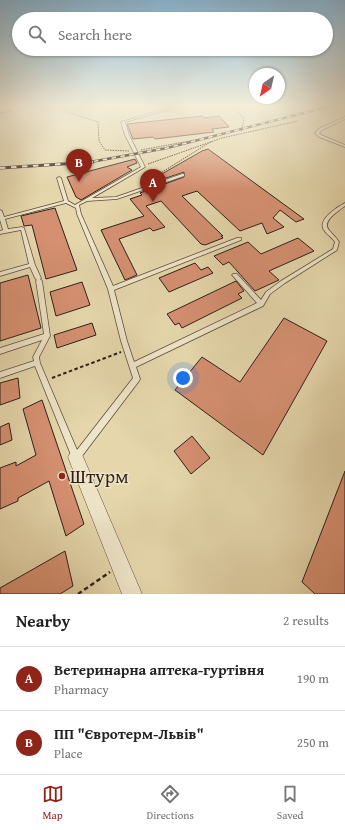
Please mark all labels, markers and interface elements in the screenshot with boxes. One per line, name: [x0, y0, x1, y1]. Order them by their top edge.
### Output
search box: [12, 12, 333, 56]
icon: search: [26, 23, 48, 45]
text: Search here: [58, 24, 132, 45]
north arrow: [249, 68, 285, 104]
pin: B: [66, 149, 92, 182]
pin: A: [140, 169, 166, 202]
your location: [173, 368, 193, 388]
place label: Штурм: [70, 462, 129, 490]
marker: Штурм: [57, 471, 67, 481]
text: Nearby: [16, 608, 70, 633]
text: 2 results: [283, 611, 329, 630]
text: Ветеринарна аптека-гуртівня: [54, 659, 264, 680]
text: A: [25, 669, 33, 688]
text: 190 m: [297, 669, 329, 688]
text: Pharmacy: [54, 680, 109, 699]
text: ПП "Євротерм-Львів": [54, 723, 204, 744]
text: B: [25, 733, 33, 752]
text: 250 m: [297, 733, 329, 752]
text: Place: [54, 744, 83, 763]
tab: Map: [42, 783, 64, 823]
tab: Directions: [147, 783, 194, 823]
tab: Saved: [277, 783, 303, 823]

